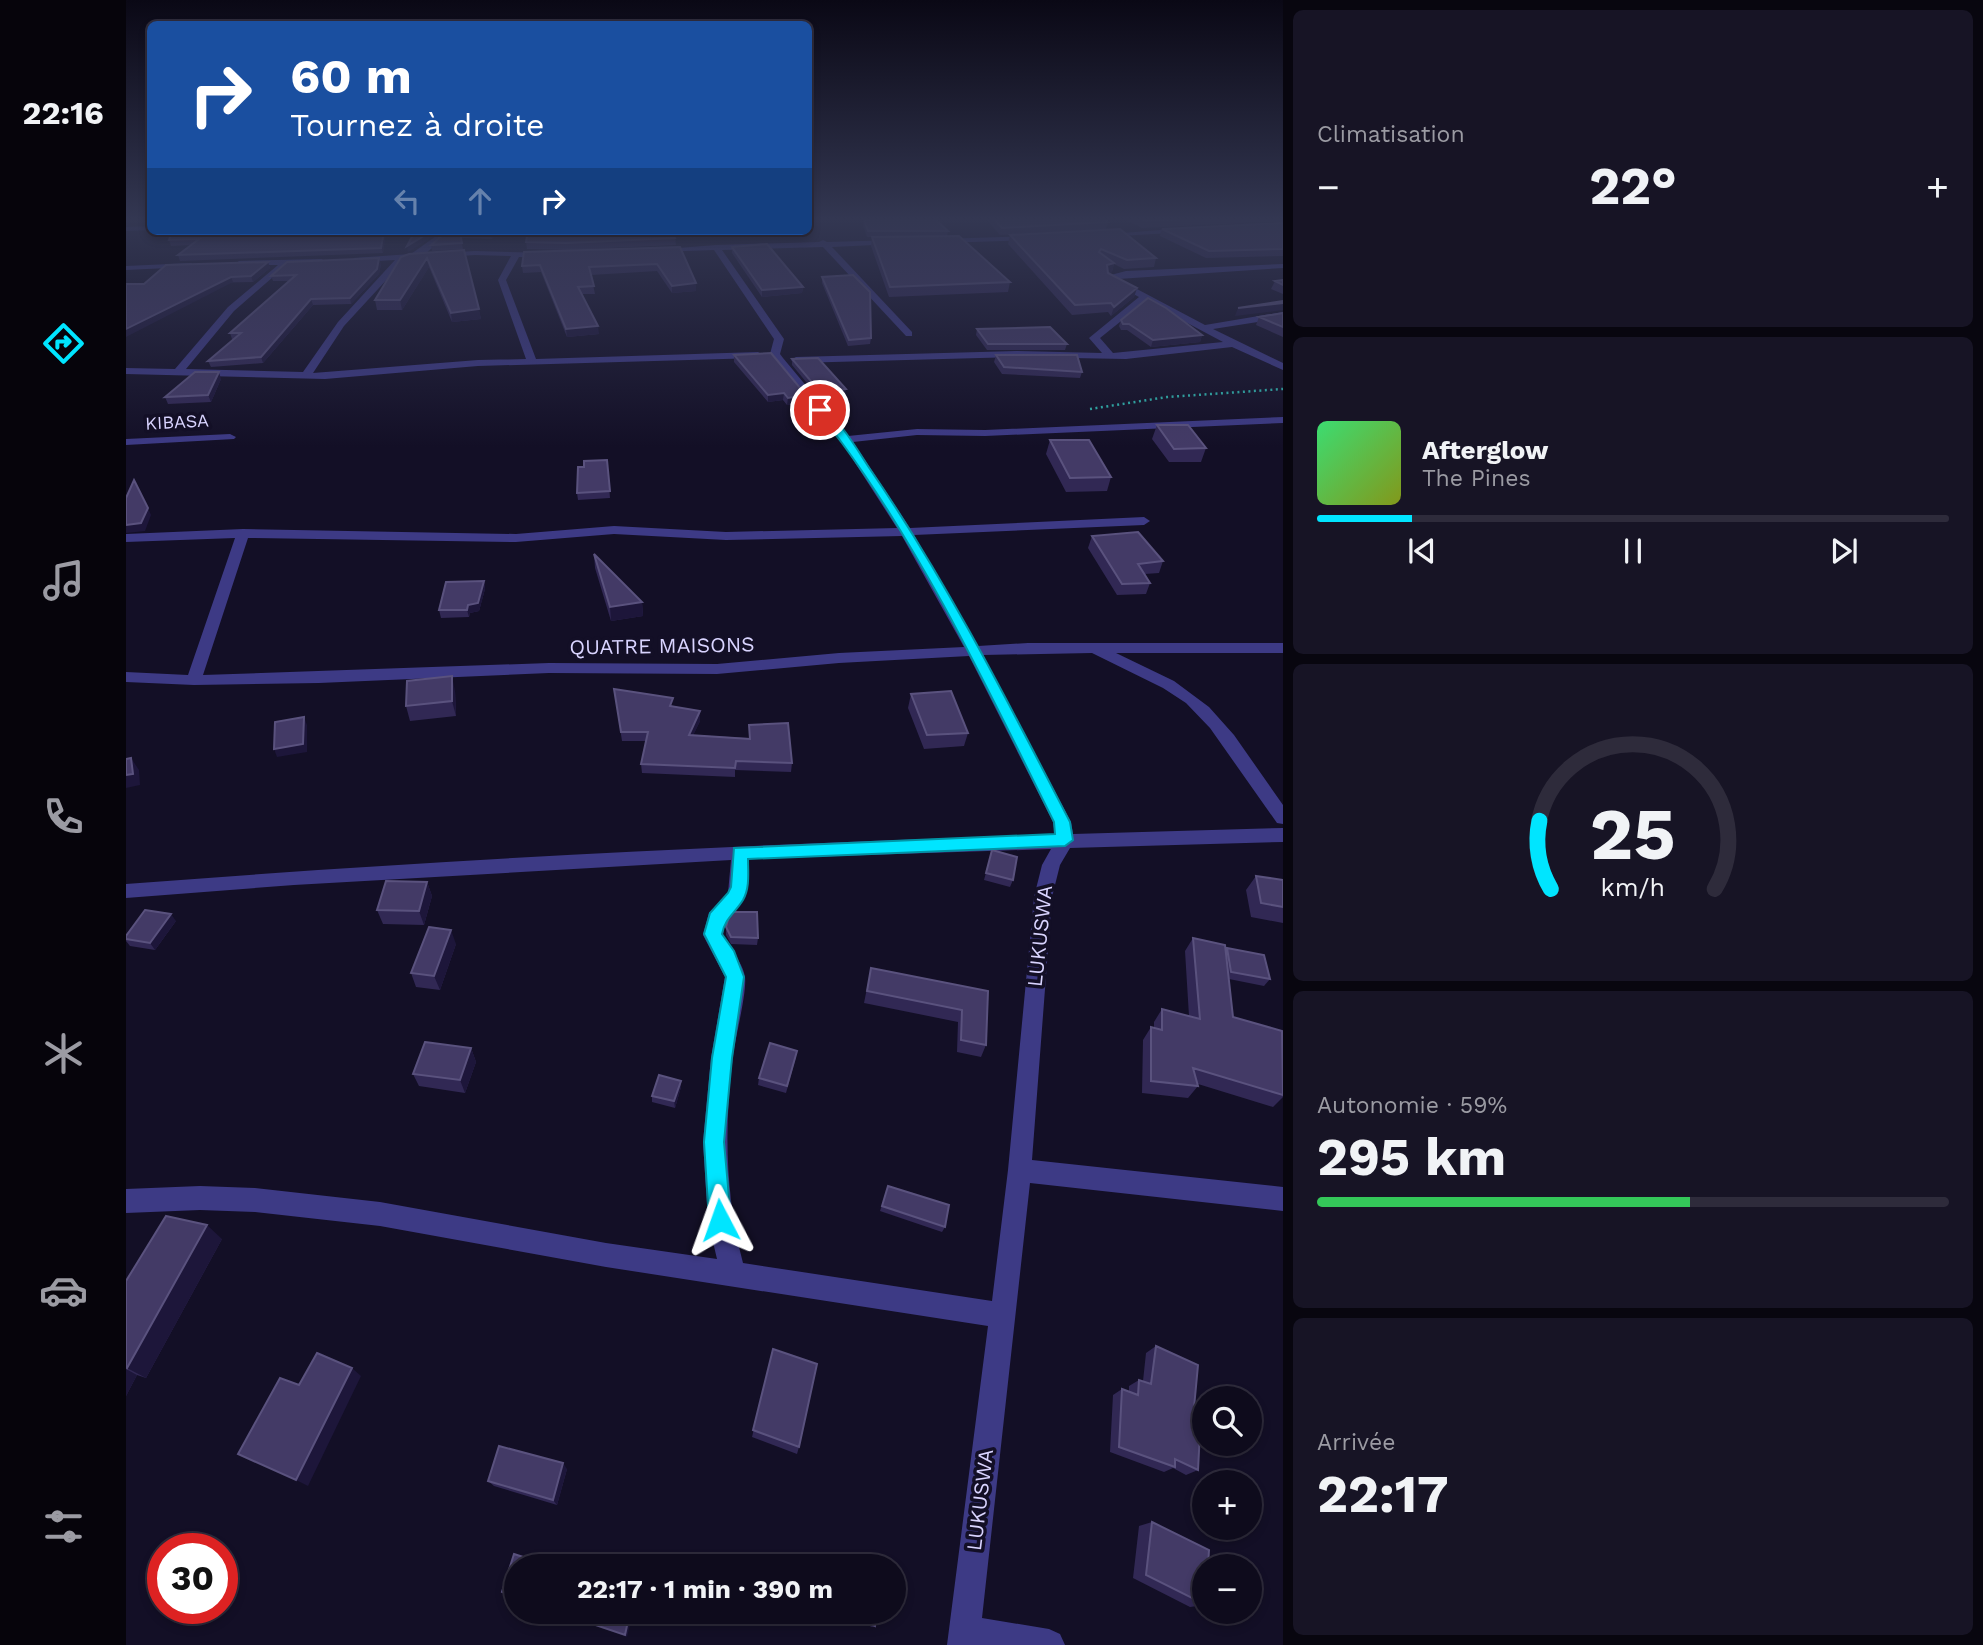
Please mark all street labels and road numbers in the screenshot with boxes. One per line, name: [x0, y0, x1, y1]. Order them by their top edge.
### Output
street label: KIBASA: [145, 409, 209, 434]
street label: QUATRE MAISONS: [569, 631, 755, 660]
street label: LUKUSWA: [1022, 884, 1057, 988]
street label: LUKUSWA: [961, 1448, 998, 1552]

